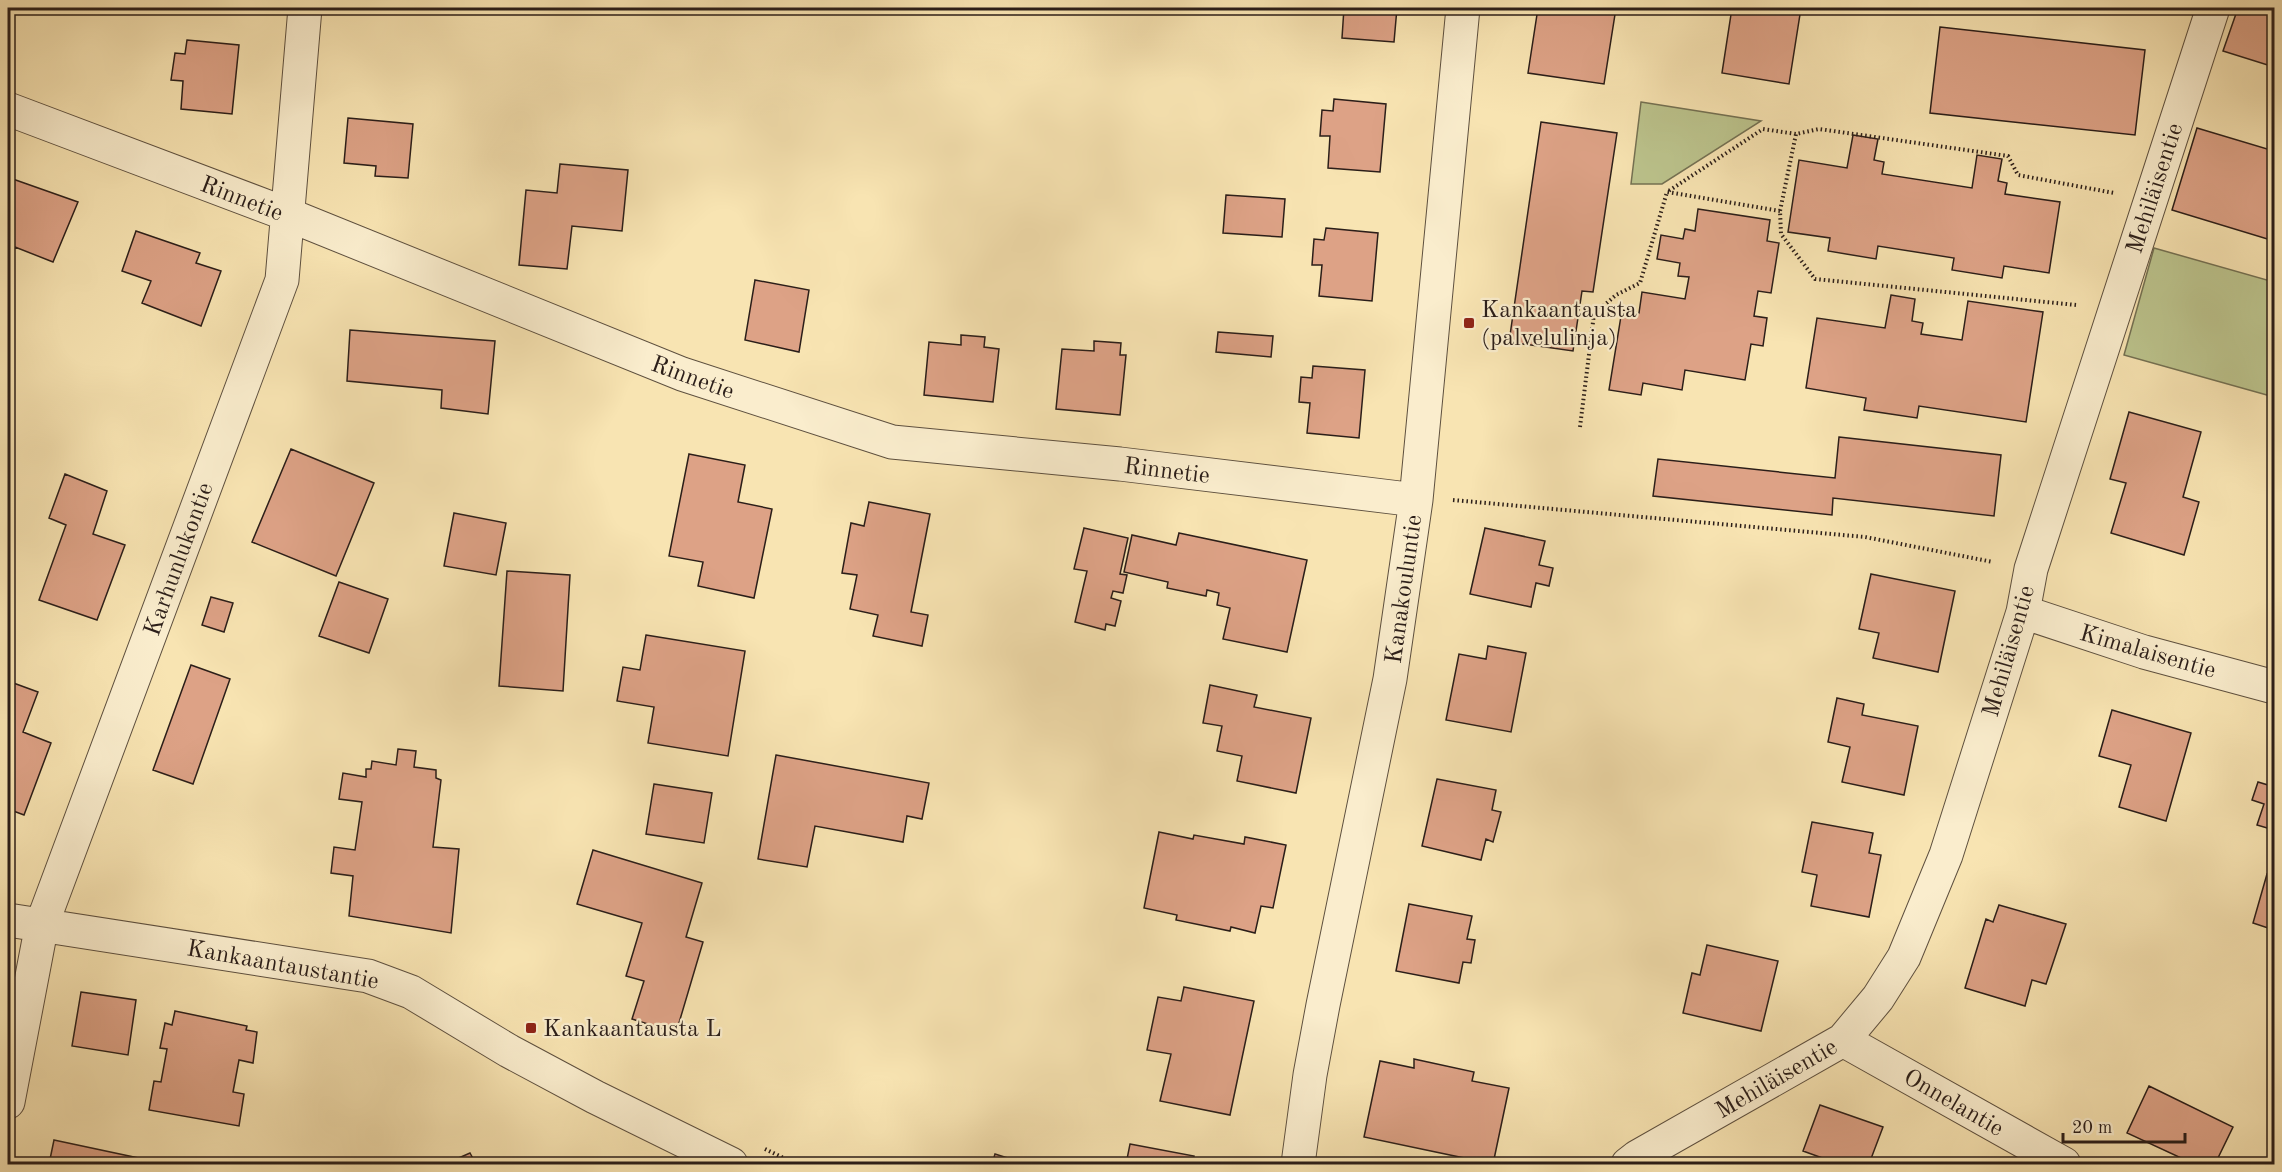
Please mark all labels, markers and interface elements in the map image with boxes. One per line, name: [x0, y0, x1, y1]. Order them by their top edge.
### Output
street label: Mehiläisentie: [2124, 120, 2188, 257]
street label: Rinnetie: [197, 173, 286, 227]
place label: Kankaantausta (palvelulinja): [1481, 299, 1637, 351]
marker: Kankaantausta (palvelulinja): [1462, 316, 1476, 330]
street label: Rinnetie: [648, 353, 737, 405]
street label: Rinnetie: [1122, 455, 1211, 489]
street label: Karhunlukontie: [141, 480, 219, 640]
street label: Kanakouluntie: [1383, 513, 1427, 665]
street label: Mehiläisentie: [1980, 583, 2040, 720]
street label: Kimalaisentie: [2077, 622, 2218, 684]
street label: Kankaantaustantie: [185, 937, 381, 995]
place label: Kankaantausta L: [543, 1018, 722, 1042]
marker: Kankaantausta L: [524, 1021, 538, 1035]
street label: Mehiläisentie: [1712, 1035, 1842, 1124]
street label: Onnelantie: [1899, 1066, 2007, 1142]
scale bar: [2063, 1106, 2184, 1144]
text: 20 m: [2072, 1119, 2112, 1137]

